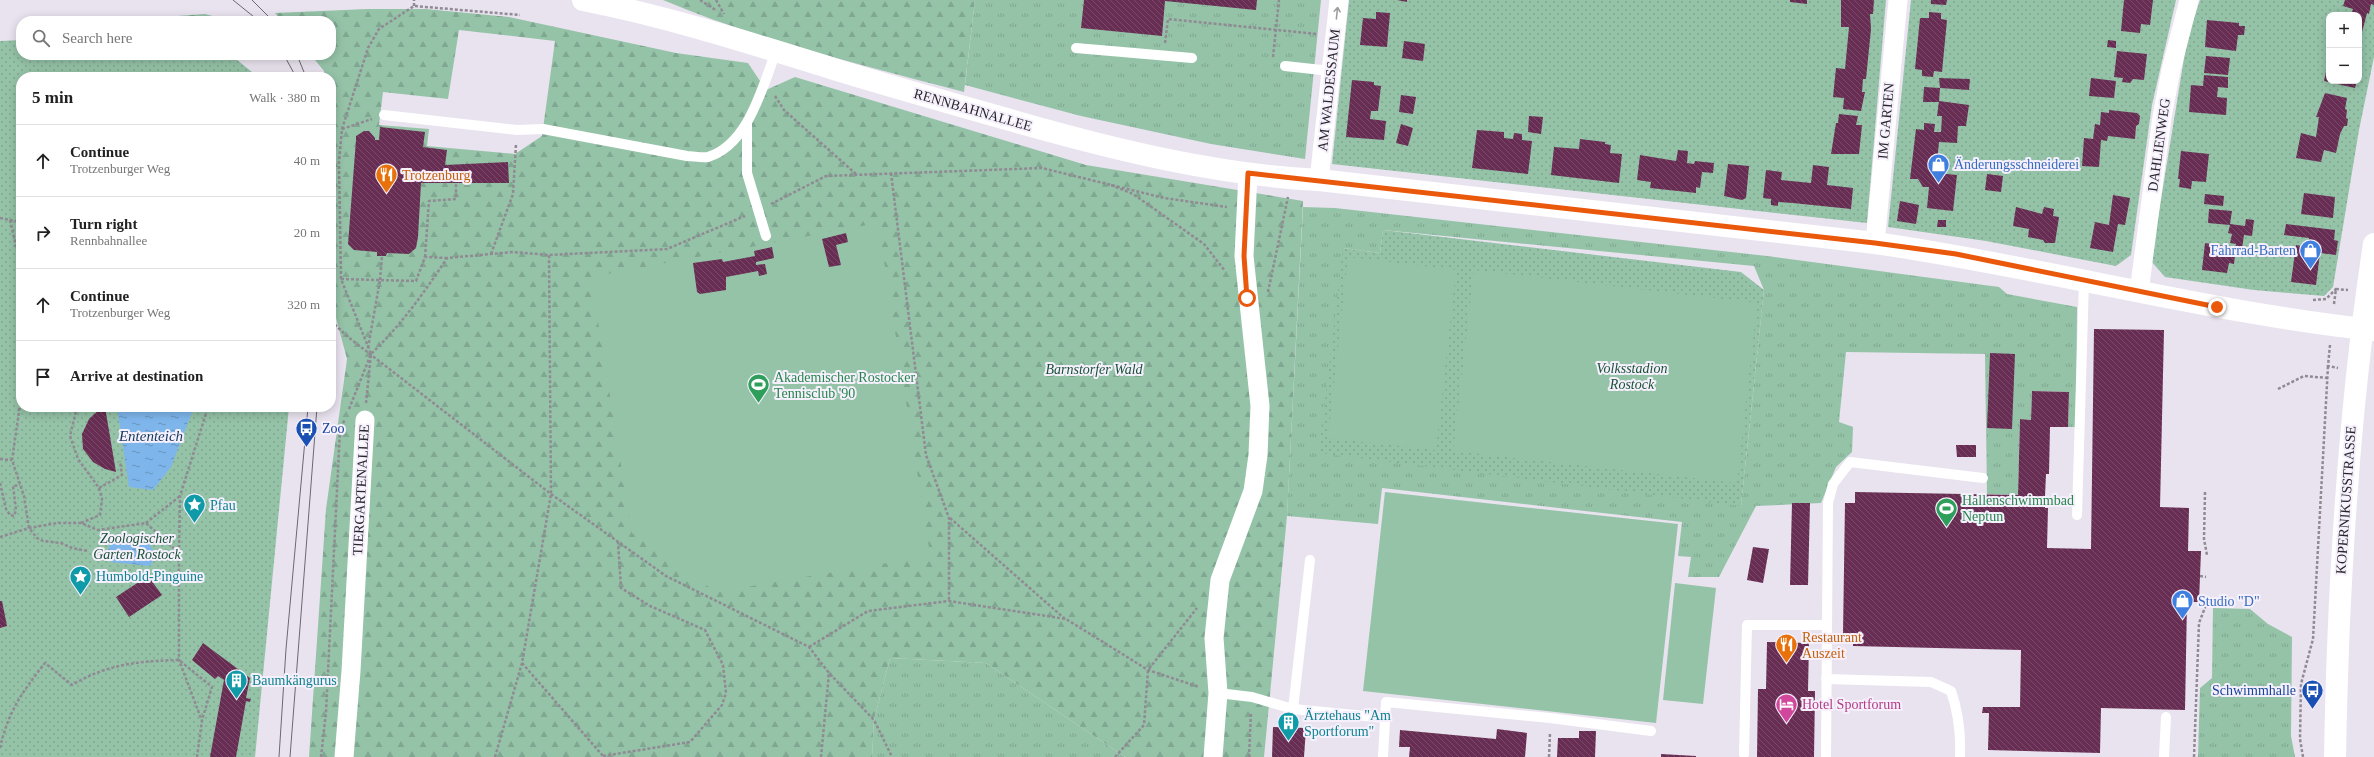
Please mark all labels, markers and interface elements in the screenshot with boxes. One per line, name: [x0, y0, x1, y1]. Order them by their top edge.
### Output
one-way arrow: [1334, 7, 1341, 20]
map controls: [2326, 12, 2362, 84]
button: +: [2326, 12, 2362, 48]
search box: [16, 16, 336, 60]
icon: search: [30, 27, 52, 49]
street label: AM WALDESSAUM: [1315, 27, 1343, 152]
text: Search here: [62, 30, 132, 46]
button: −: [2326, 48, 2362, 84]
street label: IM GARTEN: [1875, 82, 1897, 160]
street label: RENNBAHNALLEE: [912, 86, 1034, 134]
text: 5 min: [32, 88, 73, 107]
text: Walk · 380 m: [249, 90, 320, 105]
street label: DAHLIENWEG: [2145, 97, 2173, 193]
text: Continue: [70, 144, 129, 160]
icon: ahead: [32, 150, 54, 172]
shop icon: Änderungsschneiderei: [1925, 151, 1951, 184]
text: 40 m: [294, 153, 320, 168]
place label: Änderungsschneiderei: [1954, 156, 2079, 172]
text: Trotzenburger Weg: [70, 161, 170, 176]
restaurant icon: Trotzenburg: [373, 162, 399, 195]
place label: Trotzenburg: [402, 168, 470, 183]
text: Turn right: [70, 216, 137, 232]
icon: right: [32, 222, 54, 244]
text: 20 m: [294, 225, 320, 240]
text: Rennbahnallee: [70, 233, 147, 248]
shop icon: Fahrrad-Barten: [2298, 237, 2324, 270]
place label: Fahrrad-Barten: [2210, 243, 2296, 258]
text: Continue: [70, 288, 129, 304]
route start: [1238, 289, 1256, 307]
icon: ahead: [32, 294, 54, 316]
text: 320 m: [287, 297, 320, 312]
route end: [2208, 298, 2226, 316]
text: Trotzenburger Weg: [70, 305, 170, 320]
park label: Volksstadion Rostock: [1597, 361, 1667, 392]
park label: Barnstorfer Wald: [1045, 362, 1144, 377]
icon: arrive: [32, 366, 54, 388]
text: Arrive at destination: [70, 368, 203, 384]
place label: Akademischer Rostocker Tennisclub '90: [774, 370, 915, 401]
sports icon: Akademischer Rostocker Tennisclub '90: [746, 372, 772, 405]
bus stop icon: Zoo: [293, 415, 319, 448]
place label: Zoo: [322, 421, 345, 436]
street label: TIERGARTENALLEE: [350, 424, 372, 556]
street label: KOPERNIKUSSTRASSE: [2333, 425, 2359, 575]
water label: Ententeich: [118, 428, 183, 444]
place icon: Pfau: [181, 492, 207, 525]
place label: Hallenschwimmbad Neptun: [1962, 493, 2074, 524]
sports icon: Hallenschwimmbad Neptun: [1933, 495, 1959, 528]
place label: Pfau: [210, 498, 236, 513]
park label: Zoologischer Garten Rostock: [93, 531, 182, 562]
place icon: Humbold-Pinguine: [67, 563, 93, 596]
place label: Humbold-Pinguine: [96, 569, 203, 584]
shop icon: Studio "D": [2169, 588, 2195, 621]
place label: Studio "D": [2198, 594, 2260, 609]
place label: Restaurant Auszeit: [1802, 630, 1862, 661]
restaurant icon: Restaurant Auszeit: [1774, 632, 1800, 665]
building icon: Baumkängurus: [223, 667, 249, 700]
place label: Baumkängurus: [252, 673, 337, 688]
bus stop icon: Schwimmhalle: [2299, 677, 2325, 710]
place label: Schwimmhalle: [2212, 683, 2296, 698]
hotel icon: Hotel Sportforum: [1773, 691, 1799, 724]
place label: Hotel Sportforum: [1802, 697, 1901, 712]
place label: Ärztehaus "Am Sportforum": [1304, 707, 1391, 739]
building icon: Ärztehaus "Am Sportforum": [1276, 710, 1302, 743]

